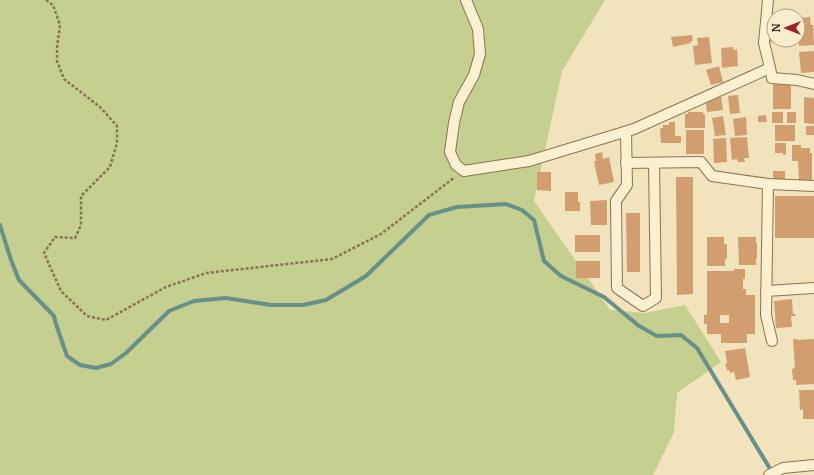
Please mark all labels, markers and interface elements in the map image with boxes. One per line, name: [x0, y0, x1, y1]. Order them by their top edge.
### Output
north arrow: [766, 8, 806, 48]
text: N: [769, 23, 783, 32]

